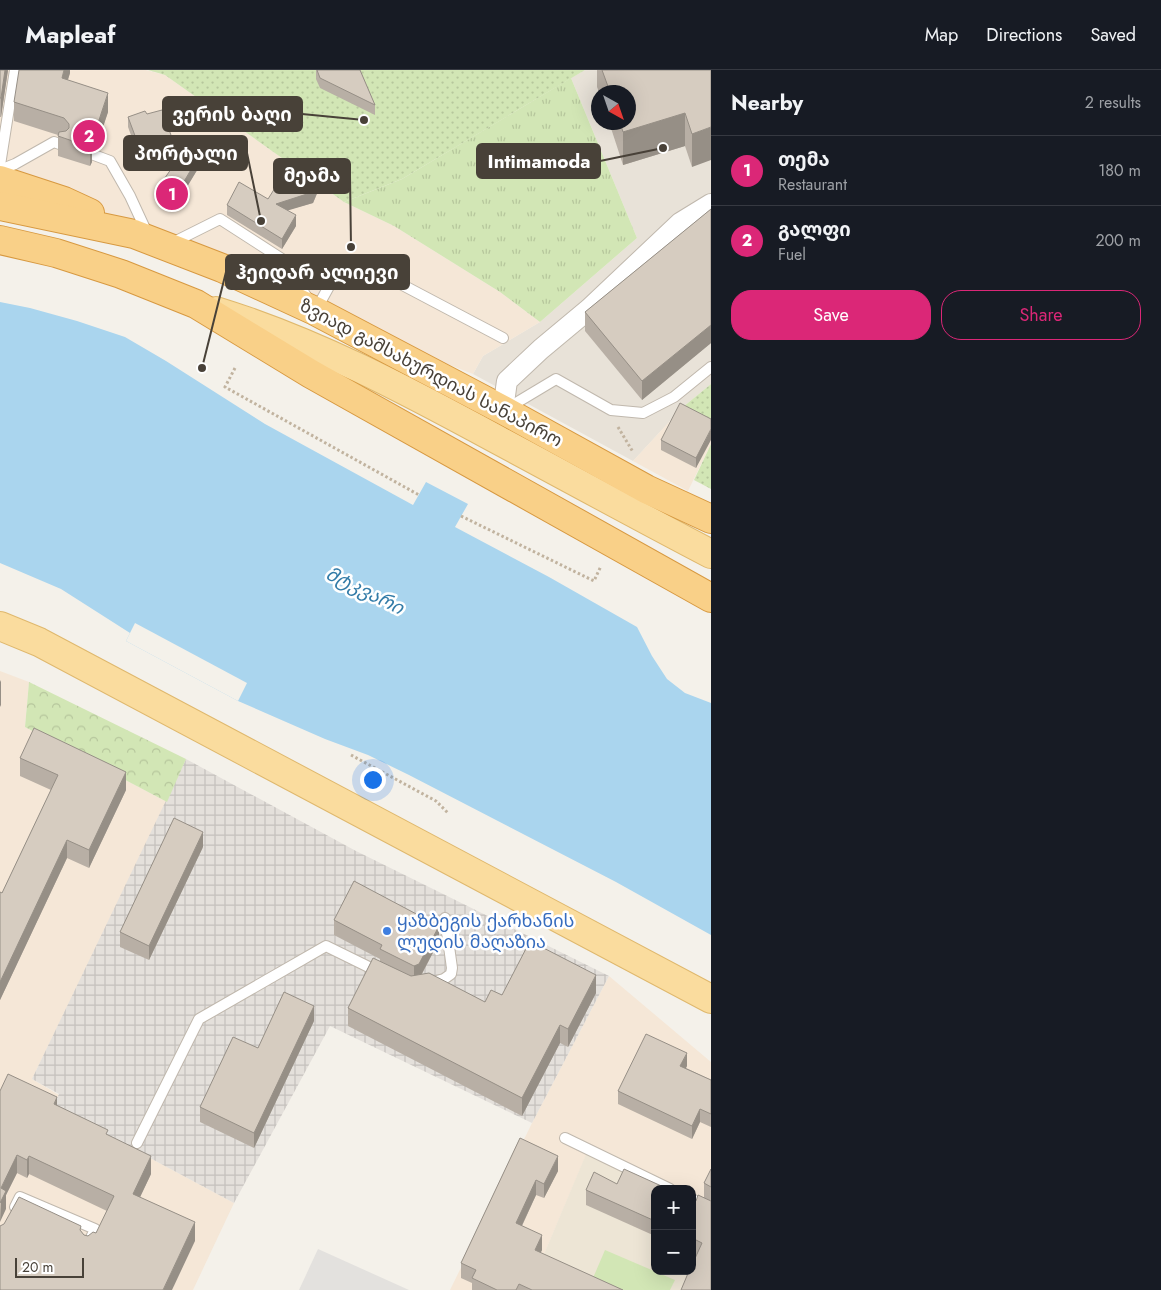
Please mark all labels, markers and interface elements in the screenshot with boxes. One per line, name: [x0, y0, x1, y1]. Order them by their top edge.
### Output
text: Mapleaf: [25, 17, 116, 52]
text: Map: [925, 22, 958, 48]
text: Directions: [986, 22, 1062, 48]
text: Saved: [1090, 22, 1136, 48]
north arrow: [591, 85, 636, 130]
text: Nearby: [731, 88, 803, 118]
text: 2 results: [1085, 91, 1141, 114]
callout: ვერის ბაღი: [163, 97, 302, 131]
text: ვერის ბაღი: [172, 101, 292, 128]
pin: 2: [73, 117, 105, 155]
callout: პორტალი: [124, 136, 247, 170]
text: პორტალი: [134, 140, 238, 167]
callout: Intimamoda: [477, 144, 600, 178]
text: თემა: [778, 146, 830, 173]
text: Intimamoda: [488, 148, 590, 175]
callout: მეამა: [274, 159, 350, 193]
text: 1: [743, 159, 751, 182]
text: 180 m: [1098, 159, 1141, 182]
text: მეამა: [284, 162, 340, 189]
text: Restaurant: [778, 173, 847, 196]
pin: 1: [156, 175, 188, 213]
text: გალფი: [778, 216, 851, 243]
text: 2: [742, 229, 752, 252]
text: 200 m: [1095, 229, 1141, 252]
text: Fuel: [778, 243, 806, 266]
callout: ჰეიდარ ალიევი: [226, 255, 409, 289]
text: ჰეიდარ ალიევი: [236, 259, 398, 286]
button: Save: [731, 290, 931, 340]
button: Share: [941, 290, 1141, 340]
street label: ზვიად გამსახურდიას სანაპირო: [295, 292, 567, 454]
water label: მტკვარი: [321, 560, 409, 621]
your location: [360, 767, 386, 793]
place label: ყაზბეგის ქარხანის ლუდის მაღაზია: [397, 908, 574, 955]
marker: ყაზბეგის ქარხანის ლუდის მაღაზია: [381, 925, 393, 937]
map controls: [651, 1185, 696, 1275]
button: +: [651, 1185, 696, 1230]
button: −: [651, 1230, 696, 1275]
scale bar: [15, 1255, 84, 1278]
text: 20 m: [22, 1257, 54, 1277]

